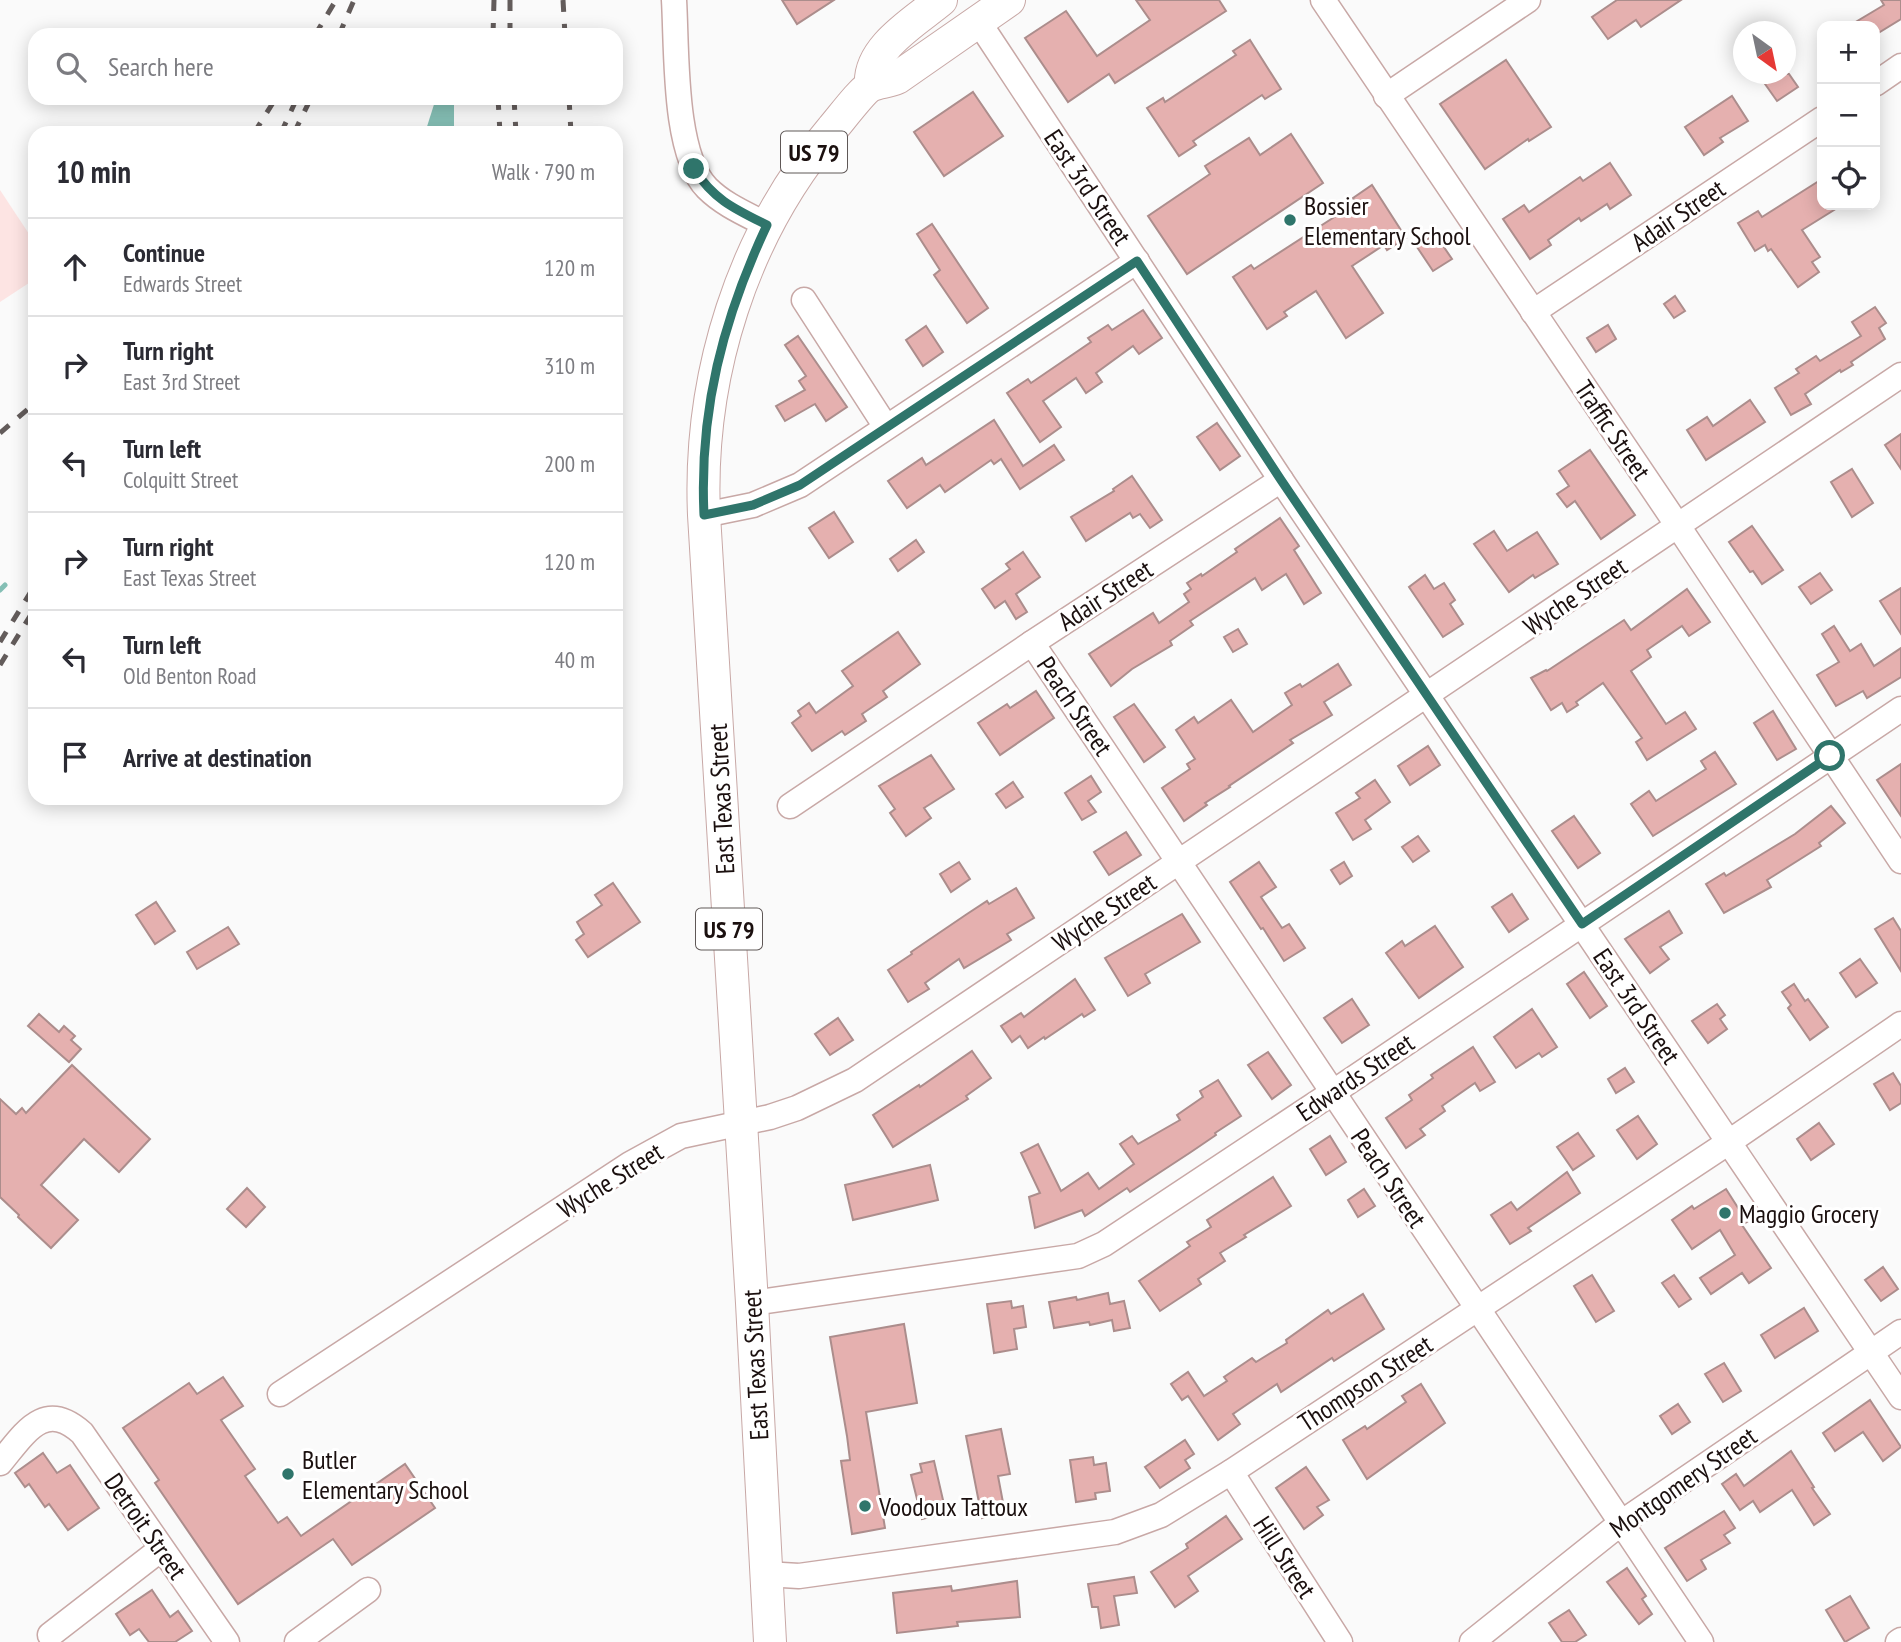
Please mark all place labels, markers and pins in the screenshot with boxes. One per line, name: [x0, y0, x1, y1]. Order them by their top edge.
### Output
place label: Bossier Elementary School: [1304, 189, 1471, 252]
marker: Bossier Elementary School: [1282, 212, 1298, 228]
place label: Maggio Grocery: [1739, 1197, 1879, 1230]
marker: Maggio Grocery: [1717, 1205, 1733, 1221]
place label: Butler Elementary School: [302, 1443, 469, 1506]
marker: Butler Elementary School: [280, 1466, 296, 1482]
place label: Voodoux Tattoux: [878, 1490, 1028, 1523]
marker: Voodoux Tattoux: [857, 1498, 873, 1514]

